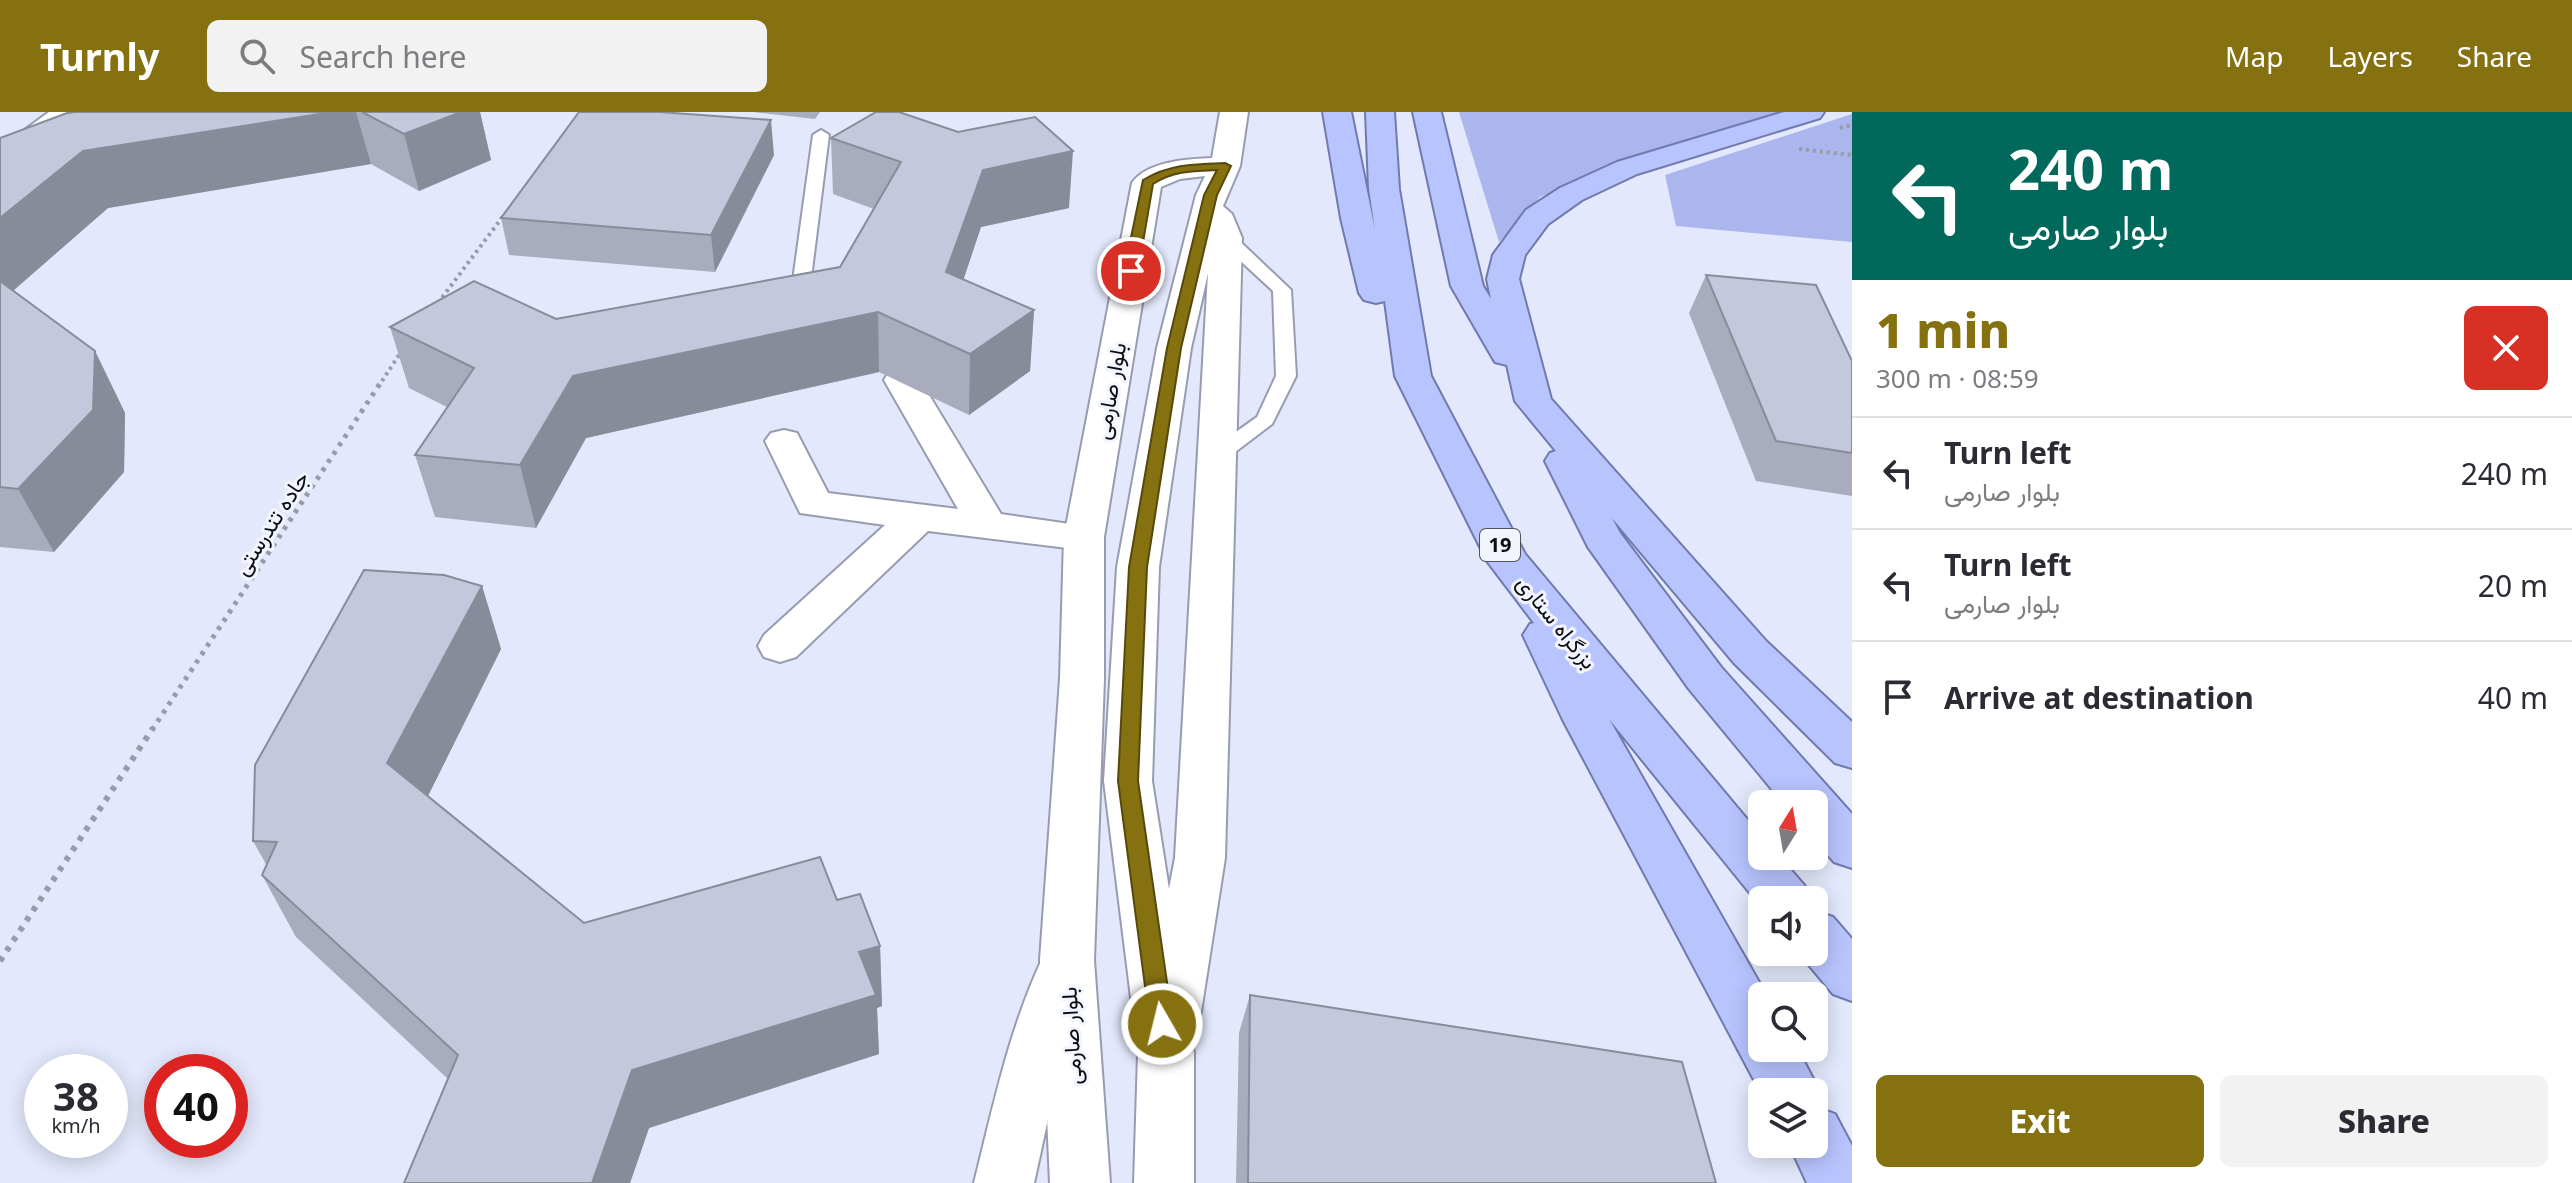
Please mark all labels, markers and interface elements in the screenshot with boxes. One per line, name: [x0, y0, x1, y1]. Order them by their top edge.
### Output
search box: [207, 20, 767, 92]
text: Turnly: [40, 30, 159, 82]
icon: search: [235, 34, 279, 78]
text: Search here: [299, 36, 466, 77]
text: Map: [2225, 37, 2283, 75]
text: Layers: [2327, 37, 2413, 75]
text: Share: [2457, 37, 2532, 75]
text: 240 m: [2008, 130, 2173, 206]
icon: left: [1876, 144, 1980, 248]
text: بلوار صارمی: [2008, 202, 2168, 251]
pin: [1097, 237, 1165, 305]
icon: arrive: [1109, 249, 1153, 293]
text: 1 min: [1876, 297, 2010, 362]
button: close: [2464, 306, 2548, 390]
street label: بلوار صارمی: [1086, 340, 1132, 442]
text: 300 m · 08:59: [1876, 360, 2039, 396]
text: Turn left: [1944, 432, 2072, 473]
icon: left: [1876, 451, 1920, 495]
text: 240 m: [2461, 453, 2548, 494]
street label: جاده تندرستی: [225, 465, 315, 580]
text: بلوار صارمی: [1944, 473, 2060, 509]
road number: 19: [1480, 529, 1520, 561]
text: Turn left: [1944, 544, 2072, 585]
icon: left: [1876, 563, 1920, 607]
text: 20 m: [2478, 565, 2548, 606]
street label: بزرگراه ستاری: [1511, 568, 1605, 675]
text: بلوار صارمی: [1944, 585, 2060, 621]
icon: arrive: [1876, 675, 1920, 719]
text: Arrive at destination: [1944, 677, 2254, 718]
text: 40 m: [2478, 677, 2548, 718]
north arrow: [1748, 790, 1828, 870]
map controls: [1748, 790, 1828, 1158]
button: sound: [1748, 886, 1828, 966]
position arrow: [1120, 982, 1204, 1066]
button: search: [1748, 982, 1828, 1062]
street label: بلوار صارمی: [1052, 986, 1088, 1086]
speed limit sign: 40: [144, 1054, 248, 1158]
text: 38: [53, 1068, 99, 1123]
button: Exit: [1876, 1075, 2204, 1167]
button: Share: [2220, 1075, 2548, 1167]
button: layers: [1748, 1078, 1828, 1158]
text: km/h: [51, 1112, 101, 1139]

